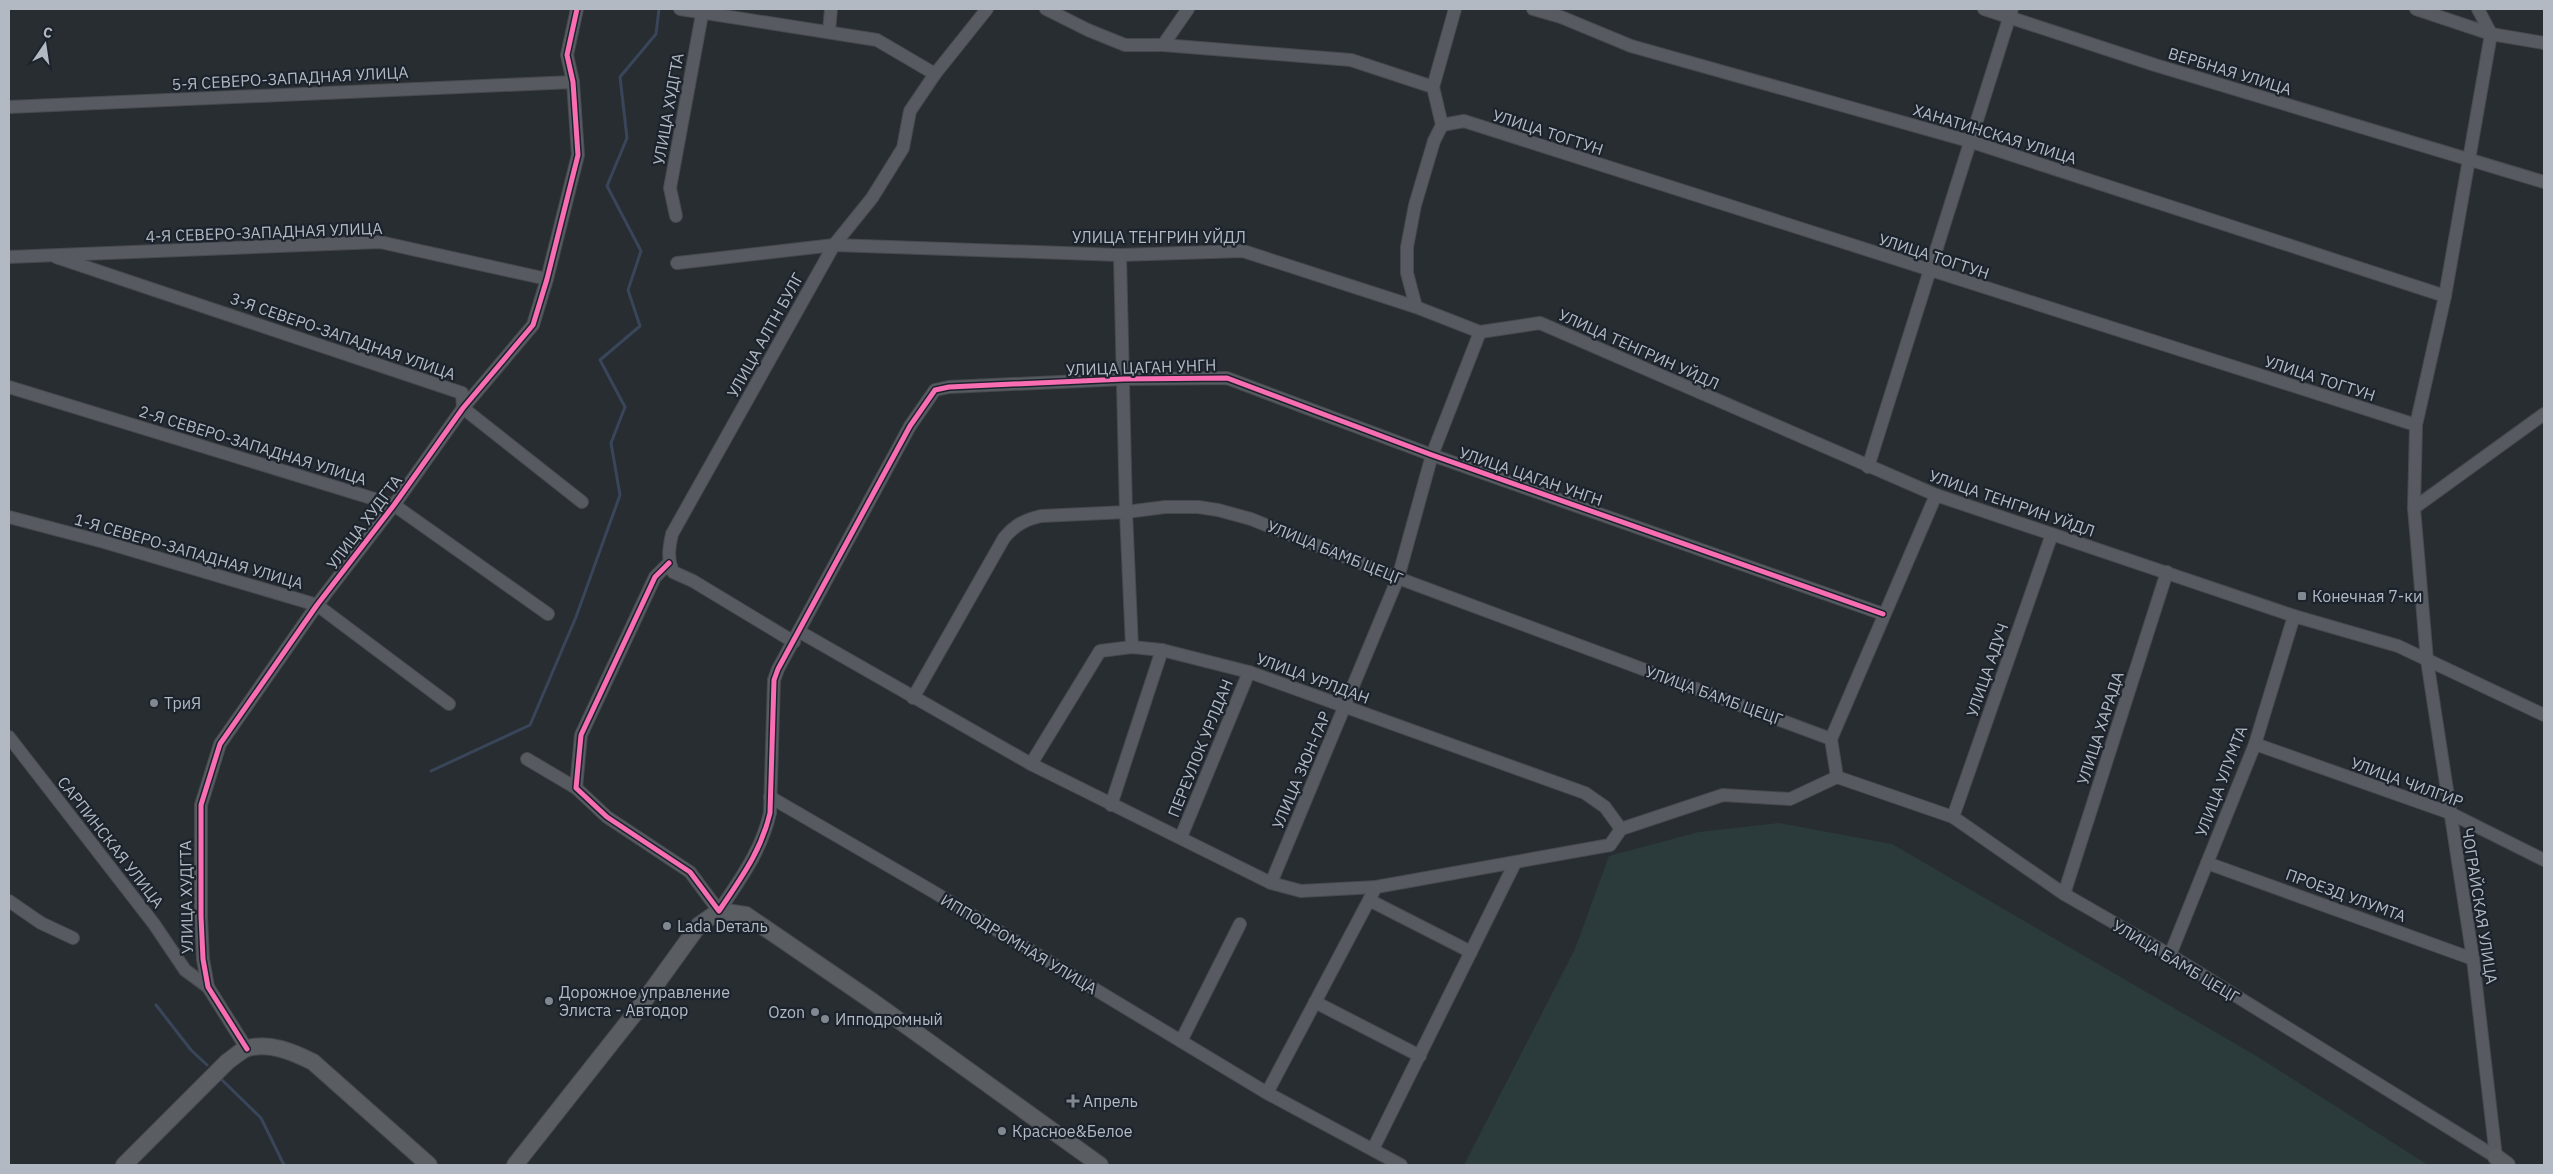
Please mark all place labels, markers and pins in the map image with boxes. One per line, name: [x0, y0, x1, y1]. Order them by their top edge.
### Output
place label: Конечная 7-ки: [2312, 586, 2422, 606]
marker: Конечная 7-ки: [2296, 590, 2308, 602]
place label: ТриЯ: [164, 693, 201, 713]
marker: ТриЯ: [148, 697, 160, 709]
place label: Lada Dеталь: [677, 916, 768, 936]
marker: Lada Dеталь: [661, 920, 673, 932]
place label: Дорожное управление Элиста - Автодор: [559, 982, 730, 1020]
marker: Дорожное управление Элиста - Автодор: [543, 995, 555, 1007]
place label: Ozon: [768, 1002, 805, 1022]
marker: Ozon: [809, 1006, 821, 1018]
place label: Ипподромный: [835, 1009, 943, 1029]
marker: Ипподромный: [819, 1013, 831, 1025]
place label: Апрель: [1083, 1091, 1138, 1111]
marker: Апрель: [1067, 1095, 1079, 1107]
place label: Красное&Белое: [1012, 1121, 1133, 1141]
marker: Красное&Белое: [996, 1125, 1008, 1137]

